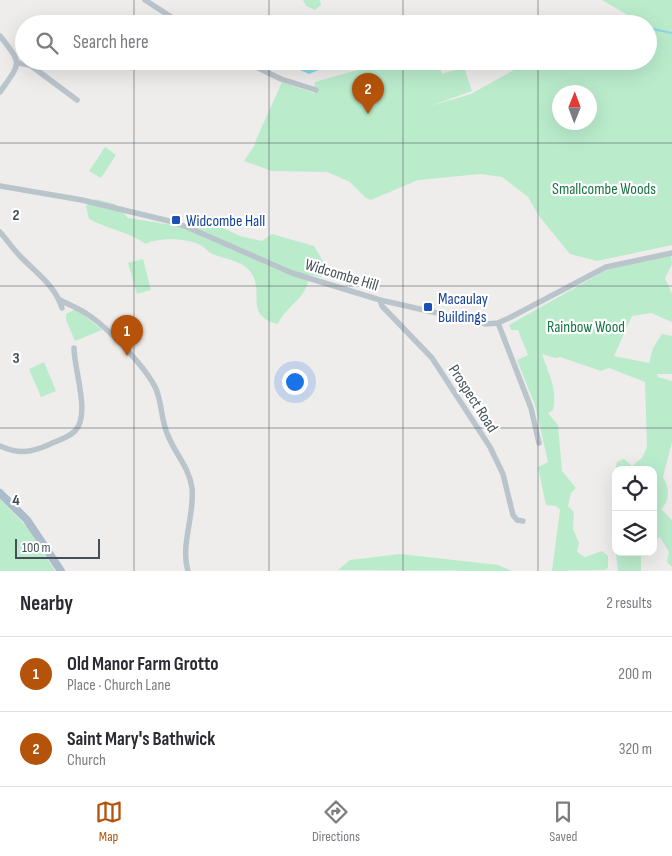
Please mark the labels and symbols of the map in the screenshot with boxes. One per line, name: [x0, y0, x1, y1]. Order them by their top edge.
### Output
pin: 2: [352, 73, 384, 114]
north arrow: [552, 85, 597, 130]
park label: Smallcombe Woods: [552, 180, 656, 199]
text: 2: [12, 206, 20, 225]
place label: Widcombe Hall: [186, 212, 265, 231]
marker: Widcombe Hall: [170, 214, 182, 226]
street label: Widcombe Hill: [302, 255, 381, 296]
place label: Macaulay Buildings: [438, 290, 488, 327]
marker: Macaulay Buildings: [422, 301, 434, 313]
pin: 1: [111, 315, 143, 356]
park label: Rainbow Wood: [547, 318, 625, 337]
text: 3: [12, 349, 20, 368]
street label: Prospect Road: [444, 361, 502, 436]
your location: [282, 369, 308, 395]
text: 4: [12, 491, 20, 510]
scale bar: [15, 536, 100, 559]

